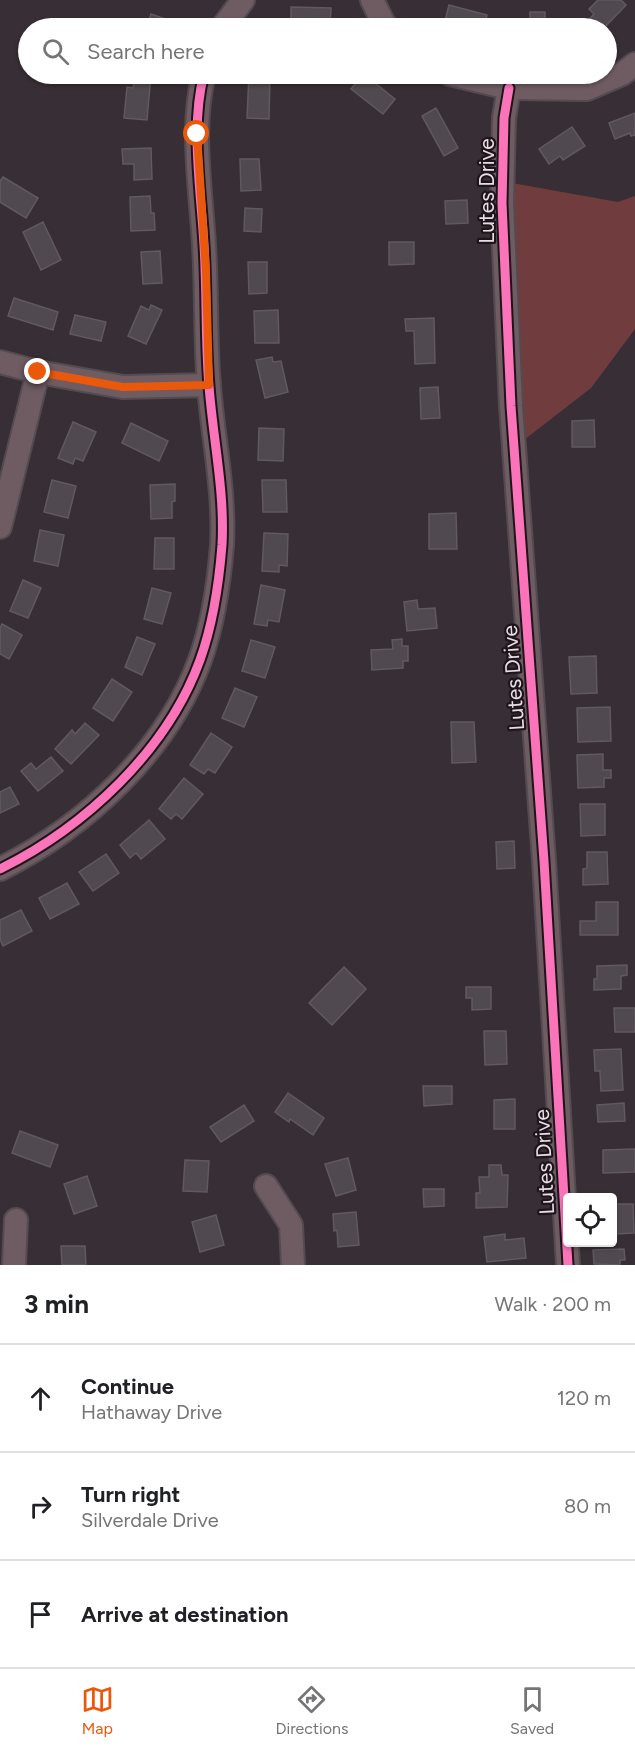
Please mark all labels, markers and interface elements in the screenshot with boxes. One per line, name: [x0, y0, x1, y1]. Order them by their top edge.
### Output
search box: [18, 18, 617, 84]
icon: search: [39, 35, 72, 68]
text: Search here: [87, 38, 205, 65]
route start: [183, 120, 209, 146]
street label: Lutes Drive: [474, 138, 499, 244]
route end: [24, 358, 50, 384]
street label: Lutes Drive: [497, 624, 529, 732]
street label: Lutes Drive: [529, 1109, 559, 1215]
map controls: [563, 1193, 617, 1247]
button: locate: [563, 1193, 617, 1247]
text: 3 min: [24, 1288, 89, 1320]
text: Walk · 200 m: [495, 1292, 611, 1316]
text: Continue: [81, 1373, 174, 1400]
icon: ahead: [24, 1382, 57, 1415]
text: 120 m: [557, 1386, 611, 1410]
text: Hathaway Drive: [81, 1400, 222, 1424]
text: Turn right: [81, 1481, 180, 1508]
icon: right: [24, 1490, 57, 1523]
text: 80 m: [564, 1494, 611, 1518]
text: Silverdale Drive: [81, 1508, 219, 1532]
icon: arrive: [24, 1598, 57, 1631]
text: Arrive at destination: [81, 1601, 289, 1628]
tab: Map: [81, 1683, 114, 1738]
tab: Directions: [275, 1683, 348, 1738]
tab: Saved: [510, 1683, 554, 1738]

